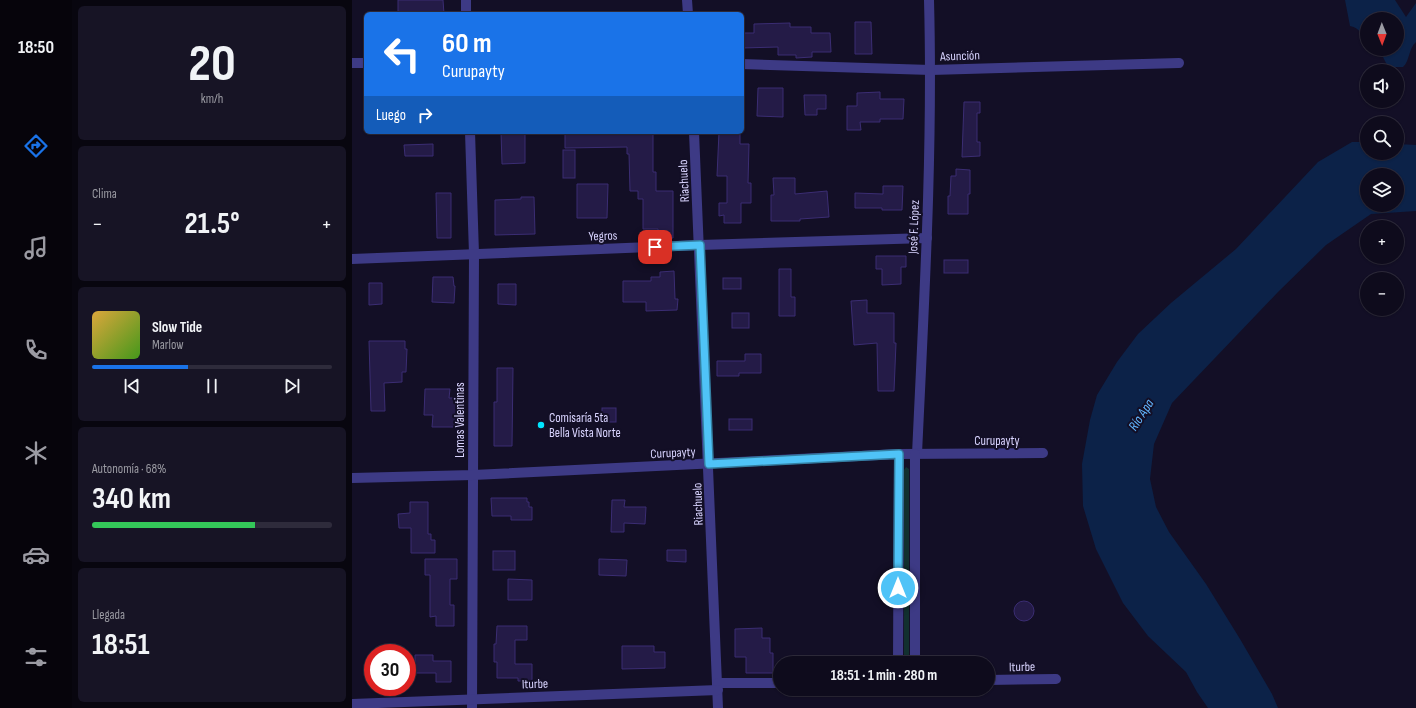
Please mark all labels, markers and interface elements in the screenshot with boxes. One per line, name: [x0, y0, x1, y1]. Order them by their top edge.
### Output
north arrow: [1360, 12, 1404, 56]
map controls: [1360, 12, 1404, 316]
text: 60 m: [442, 27, 491, 60]
icon: left: [376, 28, 428, 80]
text: 20: [188, 33, 236, 96]
text: 18:50: [18, 37, 54, 58]
street label: Asunción: [939, 47, 980, 65]
text: Curupayty: [442, 61, 505, 82]
button: sound: [1360, 64, 1404, 108]
text: km/h: [201, 91, 223, 107]
icon: right: [414, 104, 436, 126]
text: Luego: [376, 106, 406, 125]
button: search: [1360, 116, 1404, 160]
icon: directions: [22, 132, 50, 160]
street label: Riachuelo: [675, 159, 693, 203]
button: layers: [1360, 168, 1404, 212]
text: Clima: [92, 186, 117, 202]
street label: José F. López: [905, 199, 923, 255]
text: 21.5°: [184, 206, 240, 242]
text: −: [92, 211, 103, 238]
text: +: [321, 211, 332, 238]
button: +: [1360, 220, 1404, 264]
street label: Yegros: [588, 227, 618, 244]
pin: [638, 230, 672, 264]
icon: music: [22, 234, 50, 262]
icon: arrive: [644, 236, 666, 258]
button: −: [1360, 272, 1404, 316]
text: Slow Tide: [152, 318, 202, 337]
icon: phone: [22, 336, 50, 364]
text: Marlow: [152, 337, 184, 353]
icon: previous: [121, 375, 143, 397]
icon: pause: [201, 375, 223, 397]
icon: next: [281, 375, 303, 397]
street label: Lomas Valentinas: [452, 382, 468, 458]
water label: Río Apa: [1125, 396, 1158, 434]
place label: Comisaría 5ta Bella Vista Norte: [549, 410, 621, 441]
marker: Comisaría 5ta Bella Vista Norte: [536, 420, 546, 430]
street label: Curupayty: [974, 433, 1020, 449]
icon: climate: [22, 439, 50, 467]
street label: Curupayty: [650, 444, 696, 462]
text: Autonomía · 68%: [92, 461, 167, 477]
text: 340 km: [92, 481, 171, 517]
street label: Riachuelo: [689, 482, 707, 526]
icon: car: [22, 541, 50, 569]
position arrow: [877, 567, 919, 609]
text: Llegada: [92, 607, 125, 623]
text: 18:51: [92, 627, 150, 663]
icon: filters: [22, 643, 50, 671]
speed limit sign: 30: [364, 644, 416, 696]
street label: Iturbe: [1009, 659, 1035, 675]
text: 18:51 · 1 min · 280 m: [831, 666, 937, 685]
street label: Iturbe: [522, 676, 548, 692]

